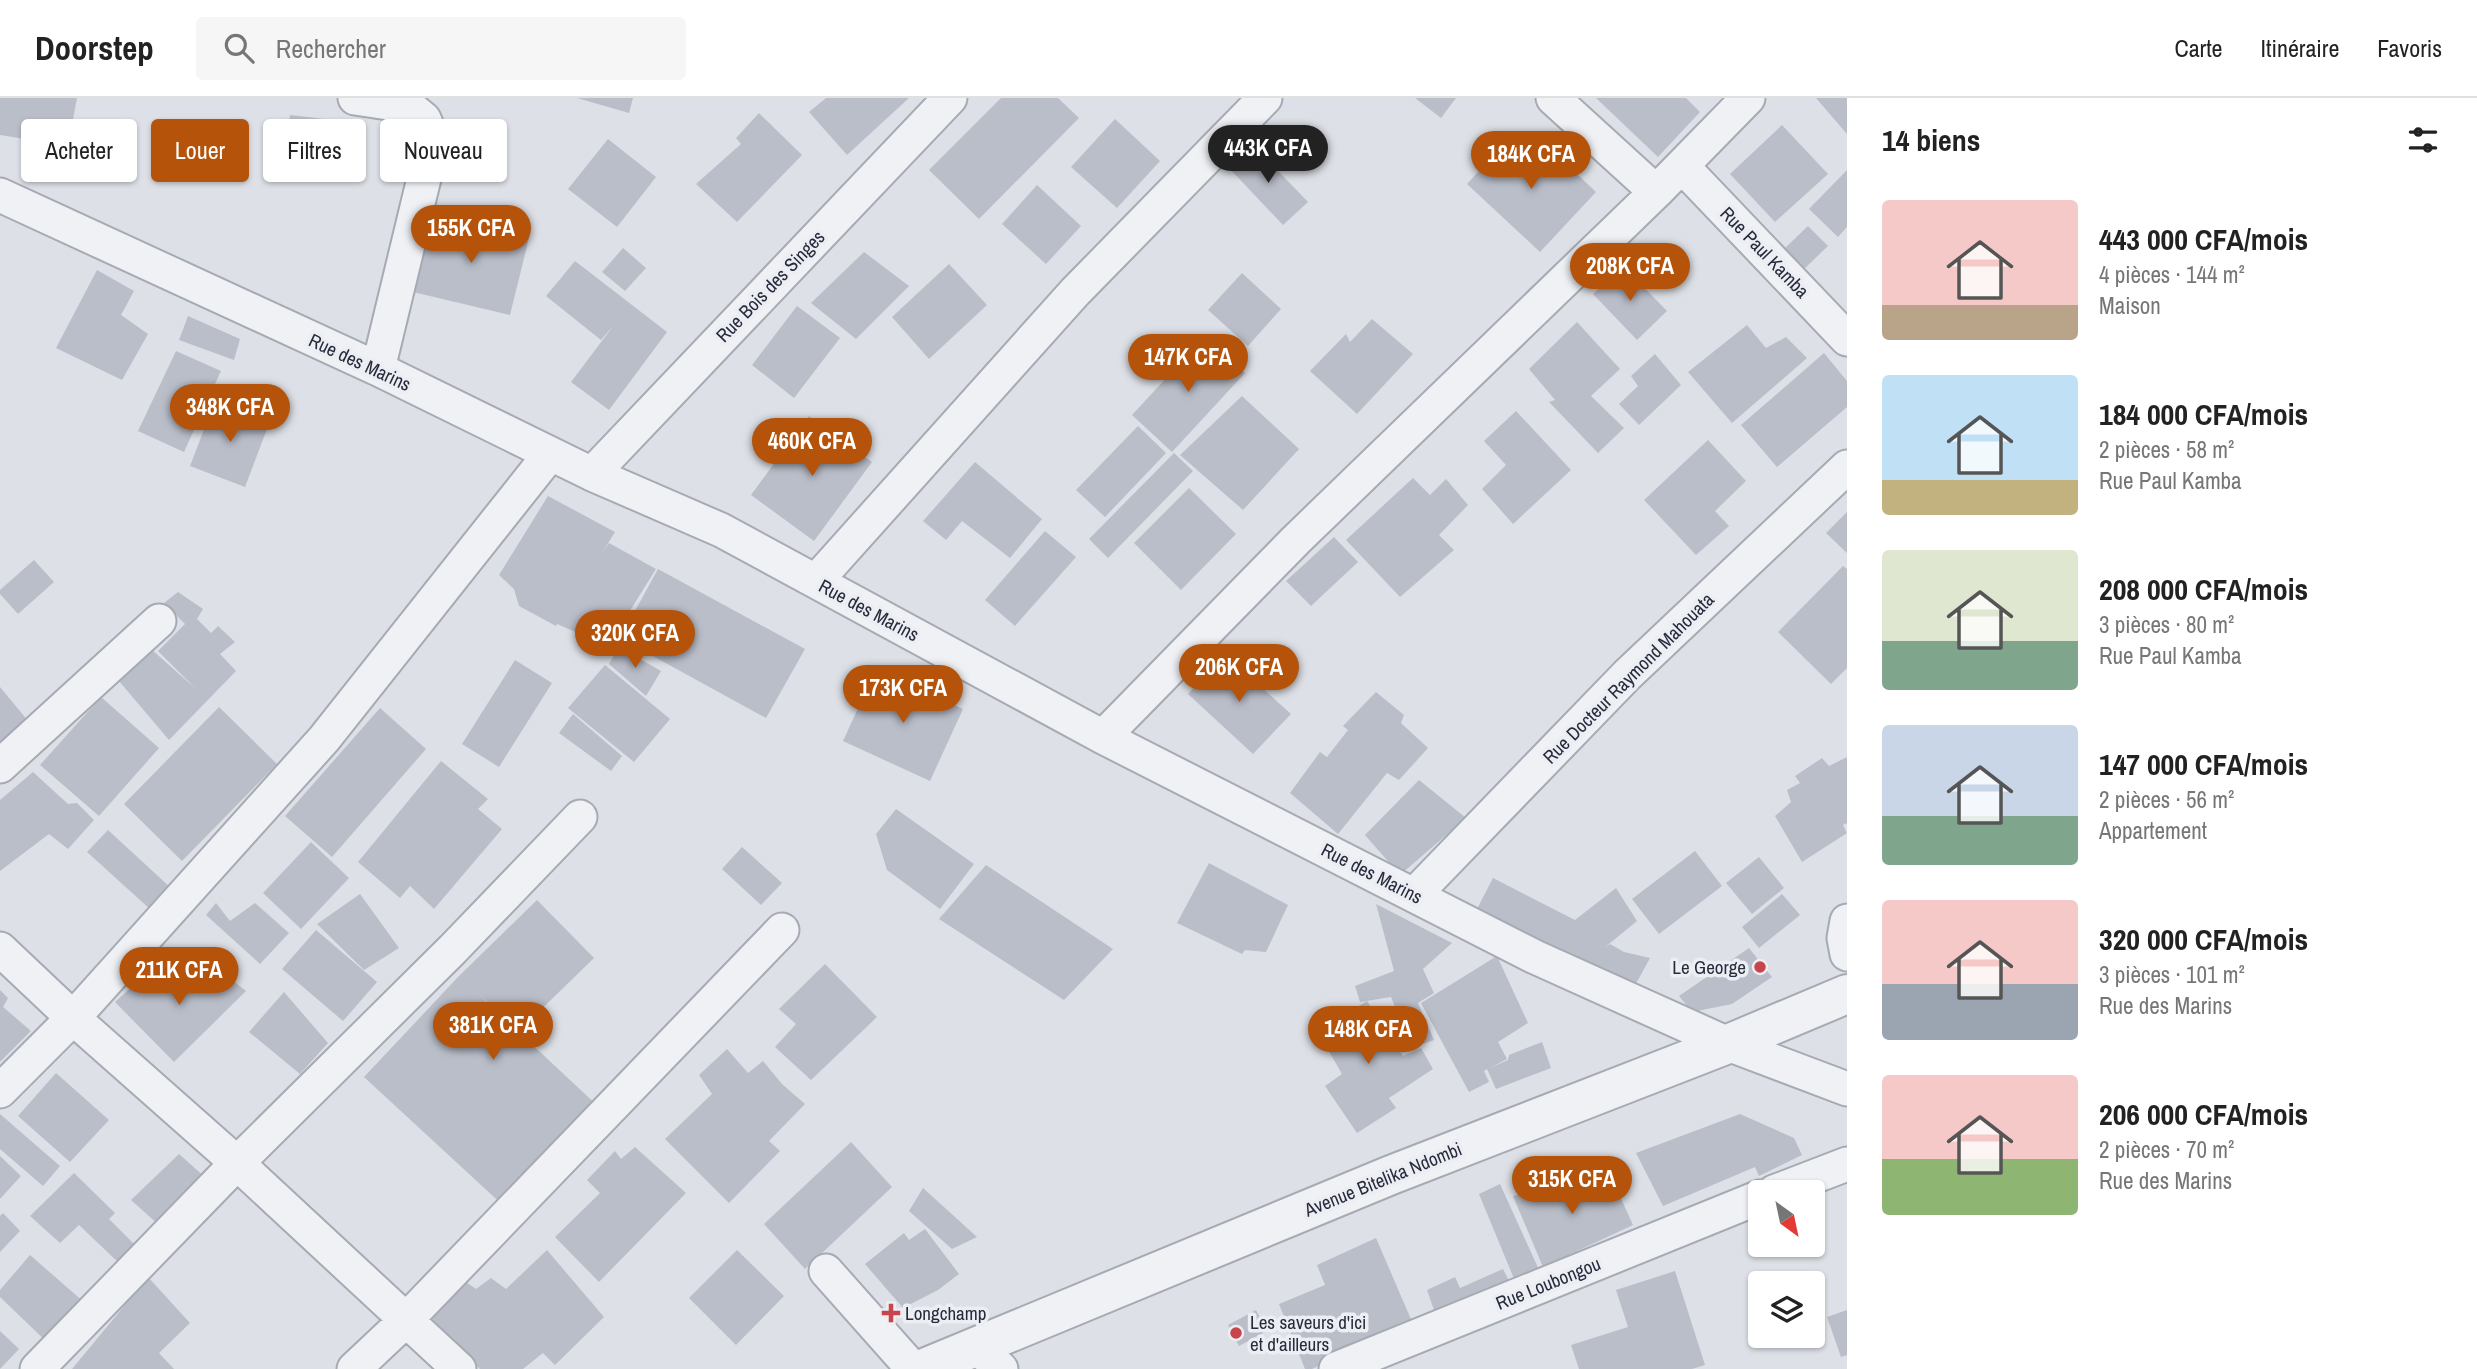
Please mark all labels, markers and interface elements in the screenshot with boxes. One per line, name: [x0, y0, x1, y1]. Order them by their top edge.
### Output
search box: [196, 17, 686, 80]
text: Doorstep: [35, 26, 154, 70]
icon: search: [220, 29, 258, 67]
text: Rechercher: [276, 31, 386, 66]
text: Carte: [2174, 32, 2223, 64]
text: Itinéraire: [2261, 32, 2339, 64]
text: Favoris: [2377, 32, 2442, 64]
chip: Acheter: [21, 119, 137, 182]
chip: Louer: [151, 119, 249, 182]
chip: Filtres: [263, 119, 366, 182]
chip: Nouveau: [380, 119, 507, 182]
text: 14 biens: [1882, 120, 1980, 160]
icon: filters: [2404, 121, 2442, 159]
pin: 443K CFA: [1196, 126, 1340, 185]
text: 443K CFA: [1224, 132, 1312, 163]
pin: 184K CFA: [1459, 132, 1603, 191]
text: 184K CFA: [1487, 138, 1575, 169]
street label: Rue Paul Kamba: [1715, 201, 1815, 304]
pin: 155K CFA: [399, 206, 543, 265]
text: 155K CFA: [427, 212, 515, 243]
text: 443 000 CFA/mois: [2099, 219, 2308, 259]
street label: Rue Bois des Singes: [710, 224, 830, 348]
icon: home: [1938, 228, 2022, 312]
pin: 208K CFA: [1558, 244, 1702, 303]
text: 208K CFA: [1586, 250, 1674, 281]
text: 4 pièces · 144 m²: [2099, 259, 2245, 290]
text: Maison: [2099, 290, 2161, 321]
street label: Rue des Marins: [305, 327, 416, 397]
pin: 147K CFA: [1116, 334, 1260, 394]
text: 147K CFA: [1144, 341, 1232, 372]
pin: 348K CFA: [158, 384, 302, 444]
text: 348K CFA: [186, 391, 274, 422]
text: 184 000 CFA/mois: [2099, 394, 2308, 434]
icon: home: [1938, 403, 2022, 487]
pin: 460K CFA: [740, 418, 884, 478]
text: 460K CFA: [768, 425, 856, 456]
text: 2 pièces · 58 m²: [2099, 434, 2234, 465]
text: Rue Paul Kamba: [2099, 465, 2242, 496]
text: 208 000 CFA/mois: [2099, 569, 2308, 609]
street label: Rue des Marins: [814, 573, 924, 647]
icon: home: [1938, 578, 2022, 662]
street label: Rue Docteur Raymond Mahouata: [1537, 587, 1719, 769]
text: 3 pièces · 80 m²: [2099, 609, 2234, 640]
pin: 320K CFA: [563, 610, 707, 670]
text: 320K CFA: [591, 617, 679, 648]
text: Rue Paul Kamba: [2099, 640, 2242, 671]
pin: 206K CFA: [1167, 644, 1311, 704]
text: 206K CFA: [1195, 651, 1283, 682]
pin: 173K CFA: [831, 666, 975, 725]
text: 173K CFA: [859, 672, 947, 703]
text: 147 000 CFA/mois: [2099, 744, 2308, 784]
icon: home: [1938, 753, 2022, 837]
text: 2 pièces · 56 m²: [2099, 784, 2234, 815]
text: Appartement: [2099, 815, 2207, 846]
street label: Rue des Marins: [1317, 836, 1427, 910]
text: 320 000 CFA/mois: [2099, 919, 2308, 959]
icon: home: [1938, 928, 2022, 1012]
pin: 211K CFA: [107, 948, 251, 1007]
text: 211K CFA: [135, 954, 223, 985]
place label: Le George: [1672, 954, 1746, 980]
marker: Le George: [1752, 959, 1768, 975]
text: 3 pièces · 101 m²: [2099, 959, 2245, 990]
text: Rue des Marins: [2099, 990, 2232, 1021]
pin: 381K CFA: [421, 1002, 565, 1062]
pin: 148K CFA: [1296, 1006, 1440, 1066]
text: 381K CFA: [449, 1009, 537, 1040]
text: 148K CFA: [1324, 1013, 1412, 1044]
text: 206 000 CFA/mois: [2099, 1094, 2308, 1134]
icon: home: [1938, 1103, 2022, 1187]
text: 2 pièces · 70 m²: [2099, 1134, 2234, 1165]
street label: Avenue Bitelika Ndombi: [1299, 1136, 1466, 1223]
pin: 315K CFA: [1500, 1156, 1644, 1216]
text: 315K CFA: [1528, 1163, 1616, 1194]
text: Rue des Marins: [2099, 1165, 2232, 1196]
north arrow: [1748, 1180, 1825, 1256]
map controls: [1748, 1180, 1825, 1348]
street label: Rue Loubongou: [1492, 1250, 1604, 1316]
button: layers: [1748, 1271, 1825, 1348]
place label: Longchamp: [905, 1300, 986, 1326]
marker: Longchamp: [883, 1305, 899, 1321]
place label: Les saveurs d'ici et d'ailleurs: [1250, 1309, 1366, 1357]
marker: Les saveurs d'ici et d'ailleurs: [1228, 1325, 1244, 1341]

